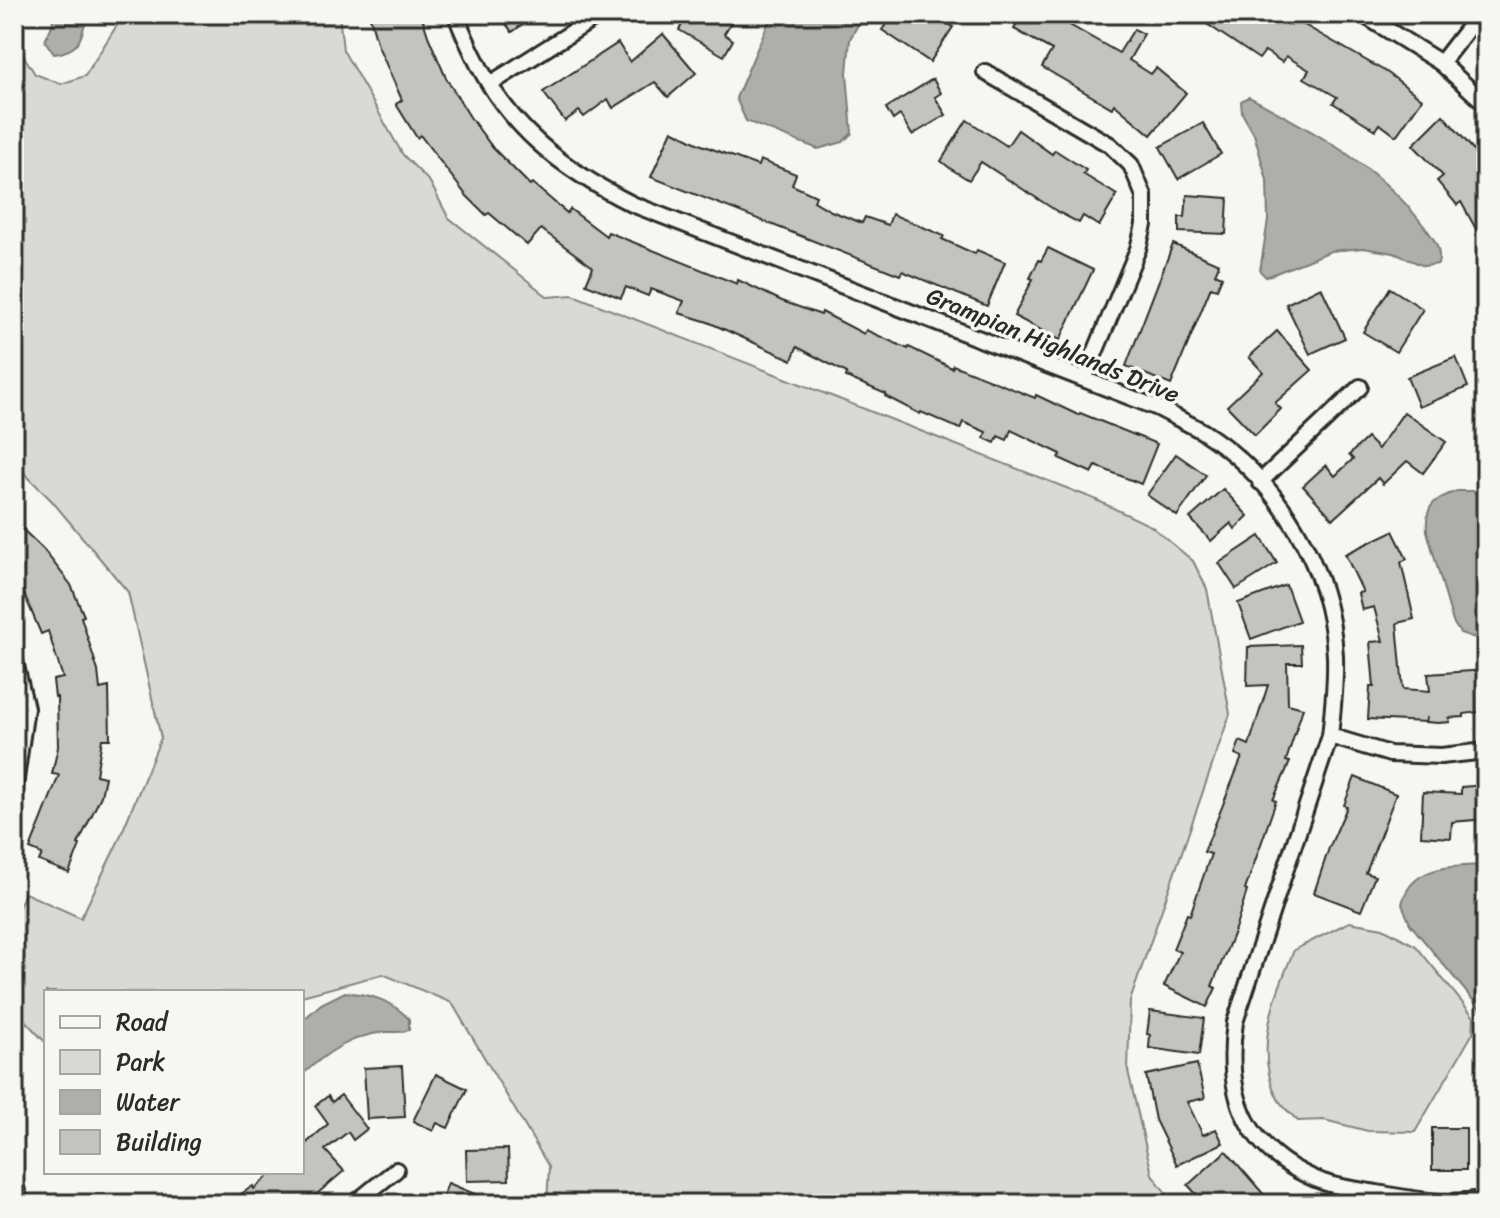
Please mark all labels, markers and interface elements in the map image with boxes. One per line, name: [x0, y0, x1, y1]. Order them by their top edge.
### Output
street label: Grampian Highlands Drive: [920, 275, 1186, 415]
legend: [44, 990, 304, 1174]
text: Road: [116, 1001, 170, 1043]
text: Park: [116, 1041, 165, 1083]
text: Water: [116, 1081, 181, 1123]
text: Building: [116, 1121, 202, 1163]

